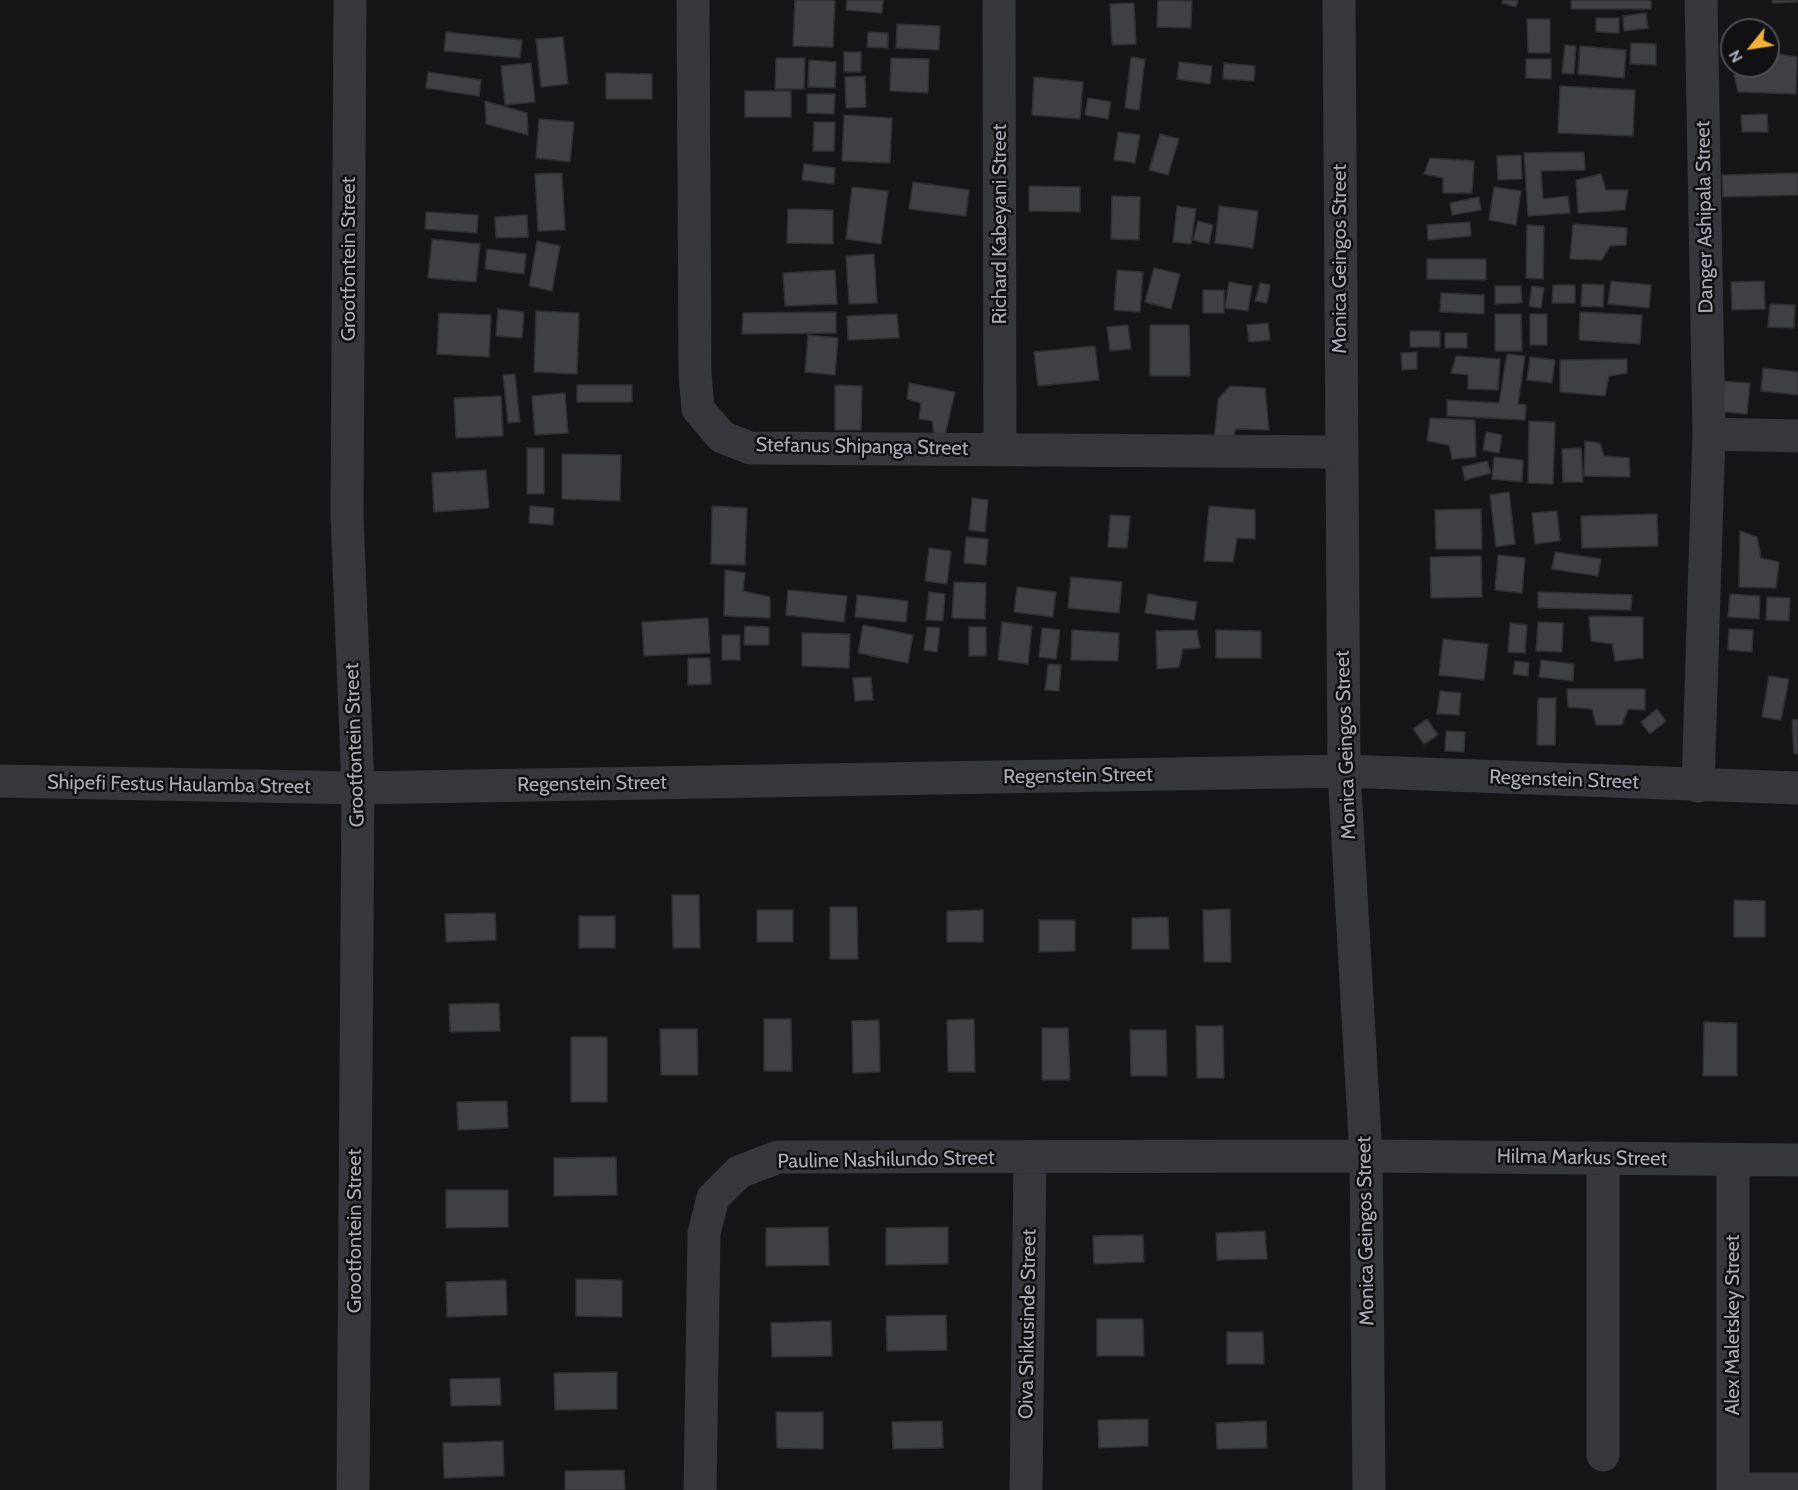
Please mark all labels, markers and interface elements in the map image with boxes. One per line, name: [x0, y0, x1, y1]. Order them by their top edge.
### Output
north arrow: [1720, 18, 1780, 78]
text: N: [1725, 47, 1747, 66]
street label: Danger Ashipala Street: [1691, 120, 1719, 314]
street label: Richard Kabeyani Street: [988, 124, 1012, 324]
street label: Monica Geingos Street: [1328, 164, 1352, 354]
street label: Grootfontein Street: [337, 177, 361, 341]
street label: Stefanus Shipanga Street: [755, 433, 969, 461]
street label: Monica Geingos Street: [1331, 650, 1361, 840]
street label: Grootfontein Street: [340, 662, 370, 828]
street label: Regenstein Street: [1003, 763, 1153, 789]
street label: Regenstein Street: [1489, 765, 1639, 795]
street label: Shipefi Festus Haulamba Street: [47, 771, 311, 799]
street label: Regenstein Street: [517, 771, 667, 797]
street label: Monica Geingos Street: [1352, 1136, 1380, 1326]
street label: Hilma Markus Street: [1497, 1145, 1667, 1171]
street label: Pauline Nashilundo Street: [777, 1146, 995, 1174]
street label: Grootfontein Street: [343, 1149, 367, 1313]
street label: Oiva Shikusinde Street: [1014, 1229, 1042, 1419]
street label: Alex Maletskey Street: [1721, 1234, 1745, 1416]

